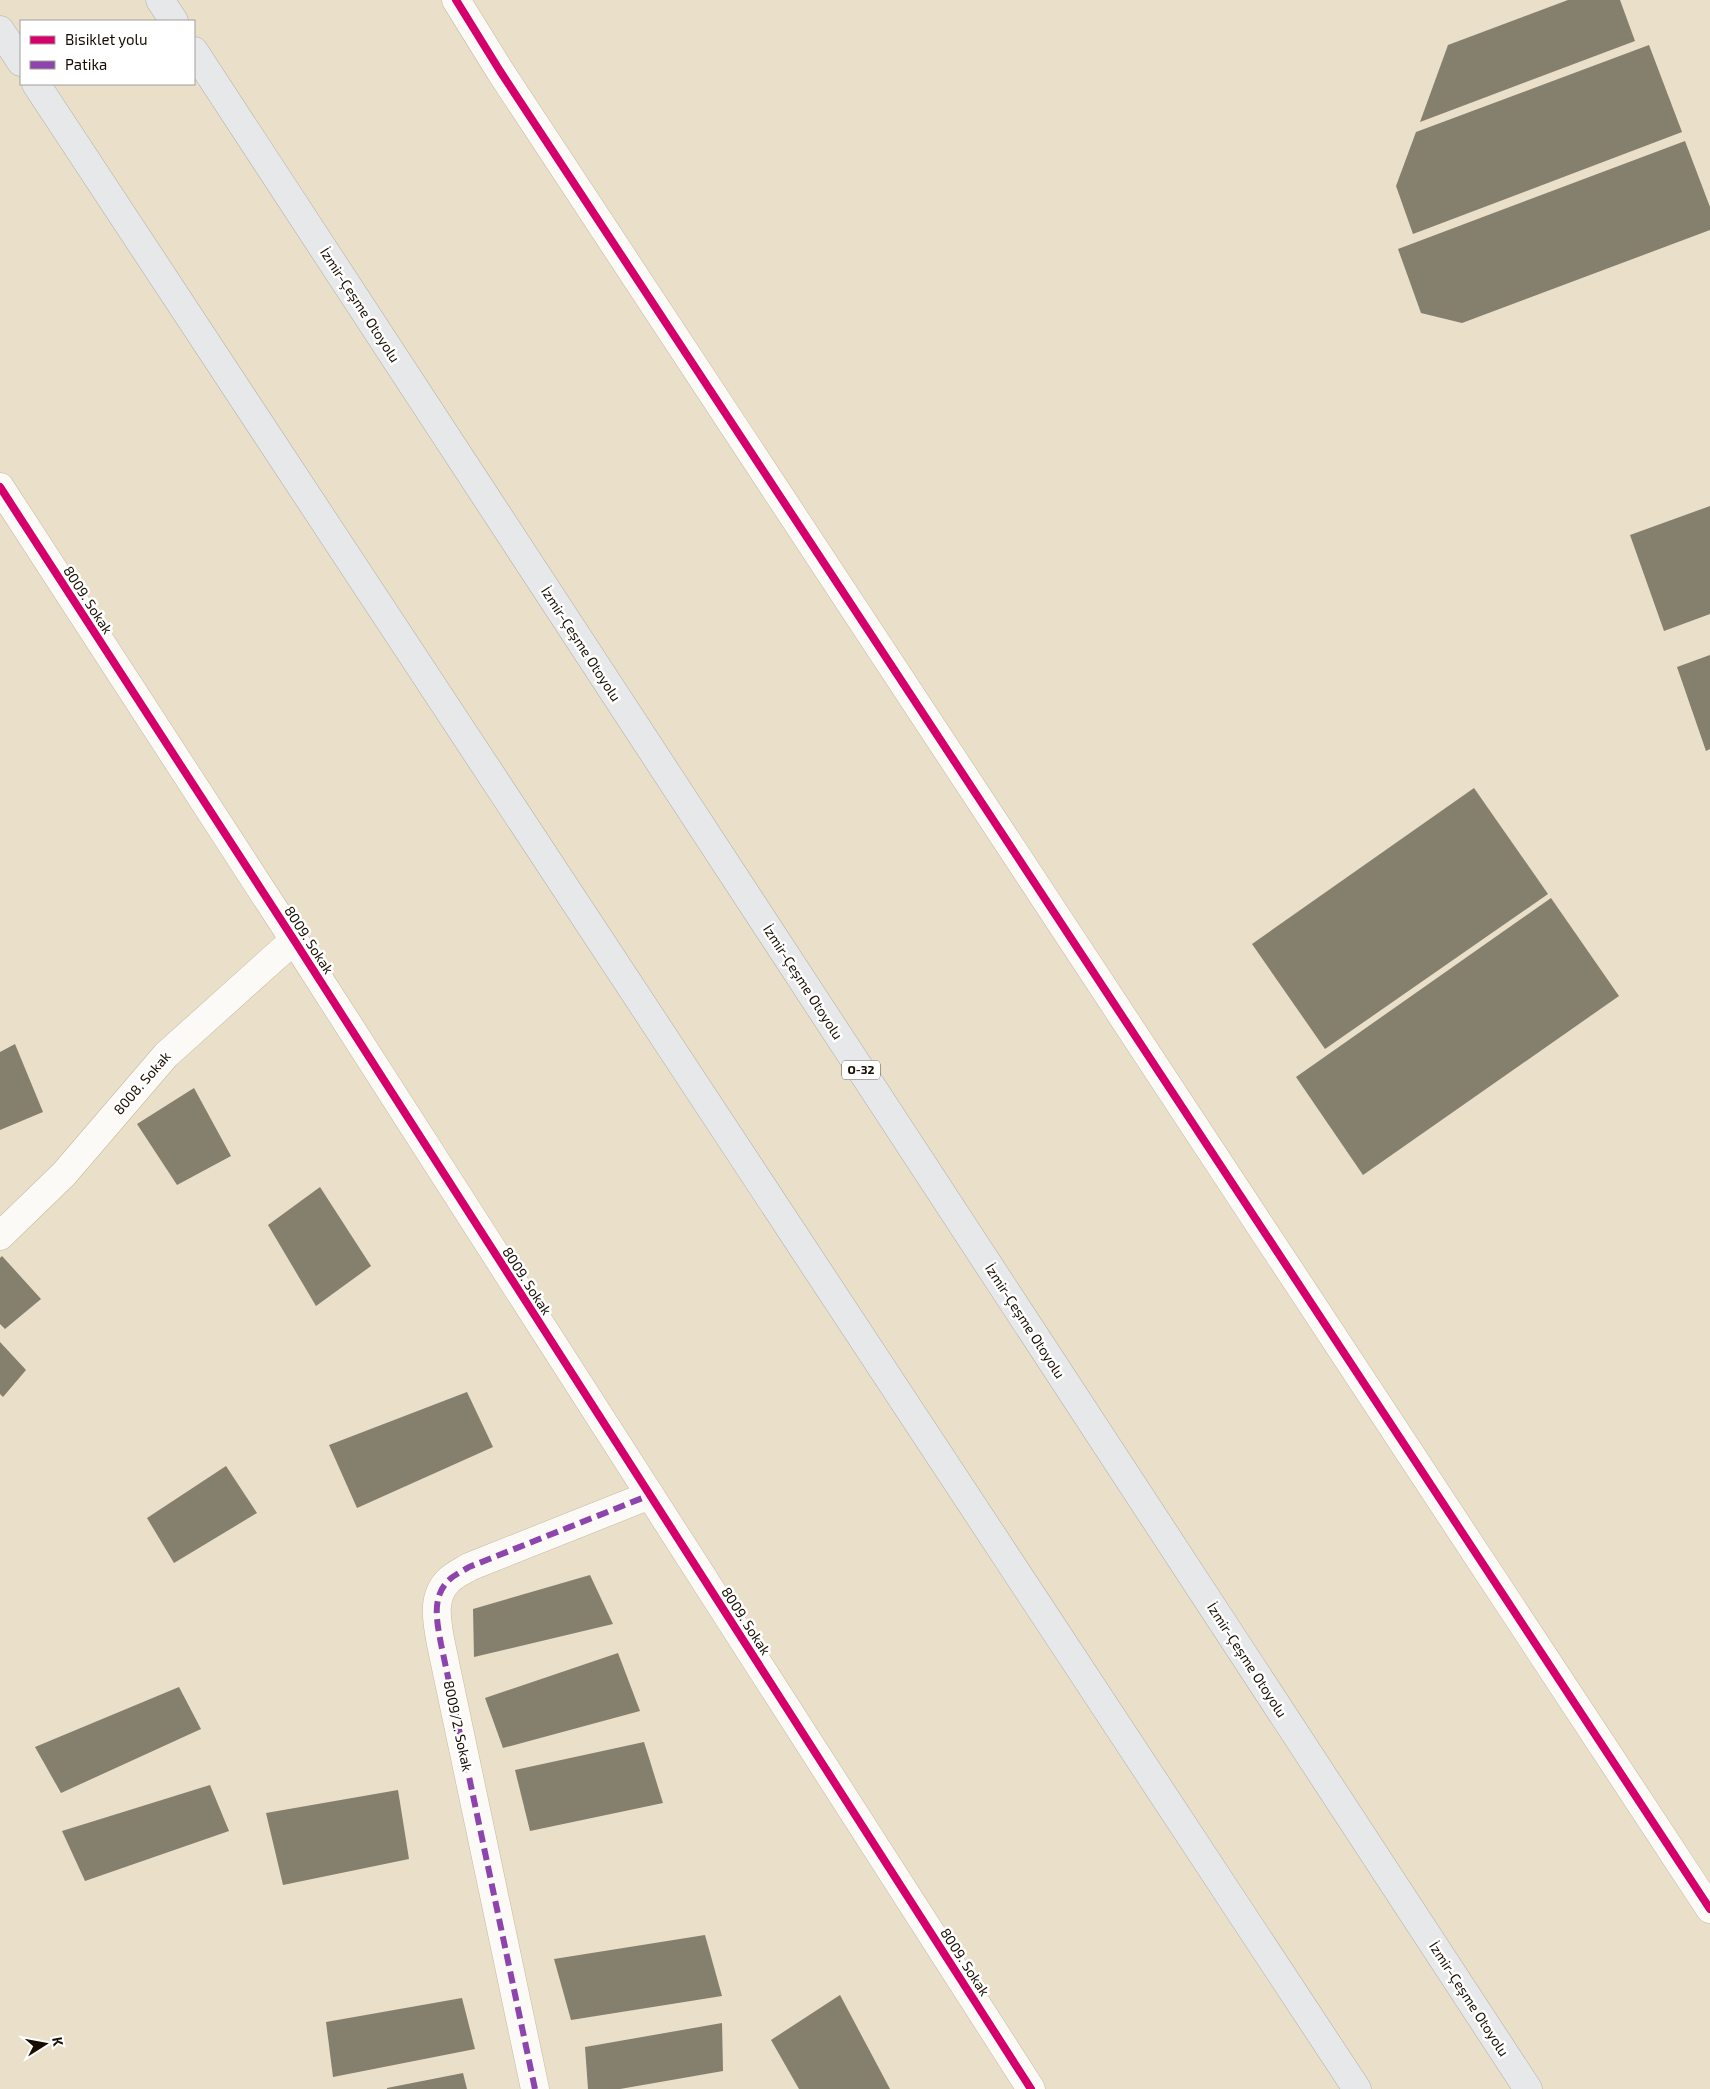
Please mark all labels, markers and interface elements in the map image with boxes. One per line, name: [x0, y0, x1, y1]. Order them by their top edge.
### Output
legend: [20, 20, 195, 85]
text: Bisiklet yolu: [65, 30, 148, 48]
text: Patika: [65, 55, 107, 73]
street label: İzmir-Çeşme Otoyolu: [316, 244, 404, 366]
street label: 8009. Sokak: [60, 563, 117, 637]
street label: İzmir-Çeşme Otoyolu: [537, 583, 625, 705]
street label: 8009. Sokak: [281, 903, 338, 977]
street label: İzmir-Çeşme Otoyolu: [759, 921, 847, 1043]
street label: 8008. Sokak: [110, 1048, 174, 1118]
road number: O-32: [842, 1060, 880, 1080]
street label: 8009. Sokak: [499, 1244, 556, 1318]
street label: İzmir-Çeşme Otoyolu: [981, 1260, 1069, 1382]
street label: 8009. Sokak: [718, 1584, 775, 1658]
street label: İzmir-Çeşme Otoyolu: [1203, 1599, 1291, 1721]
street label: 8009/2. Sokak: [441, 1679, 476, 1773]
street label: 8009. Sokak: [937, 1925, 994, 1999]
street label: İzmir-Çeşme Otoyolu: [1425, 1938, 1513, 2060]
north arrow: [20, 2019, 70, 2069]
text: K: [49, 2035, 67, 2048]

